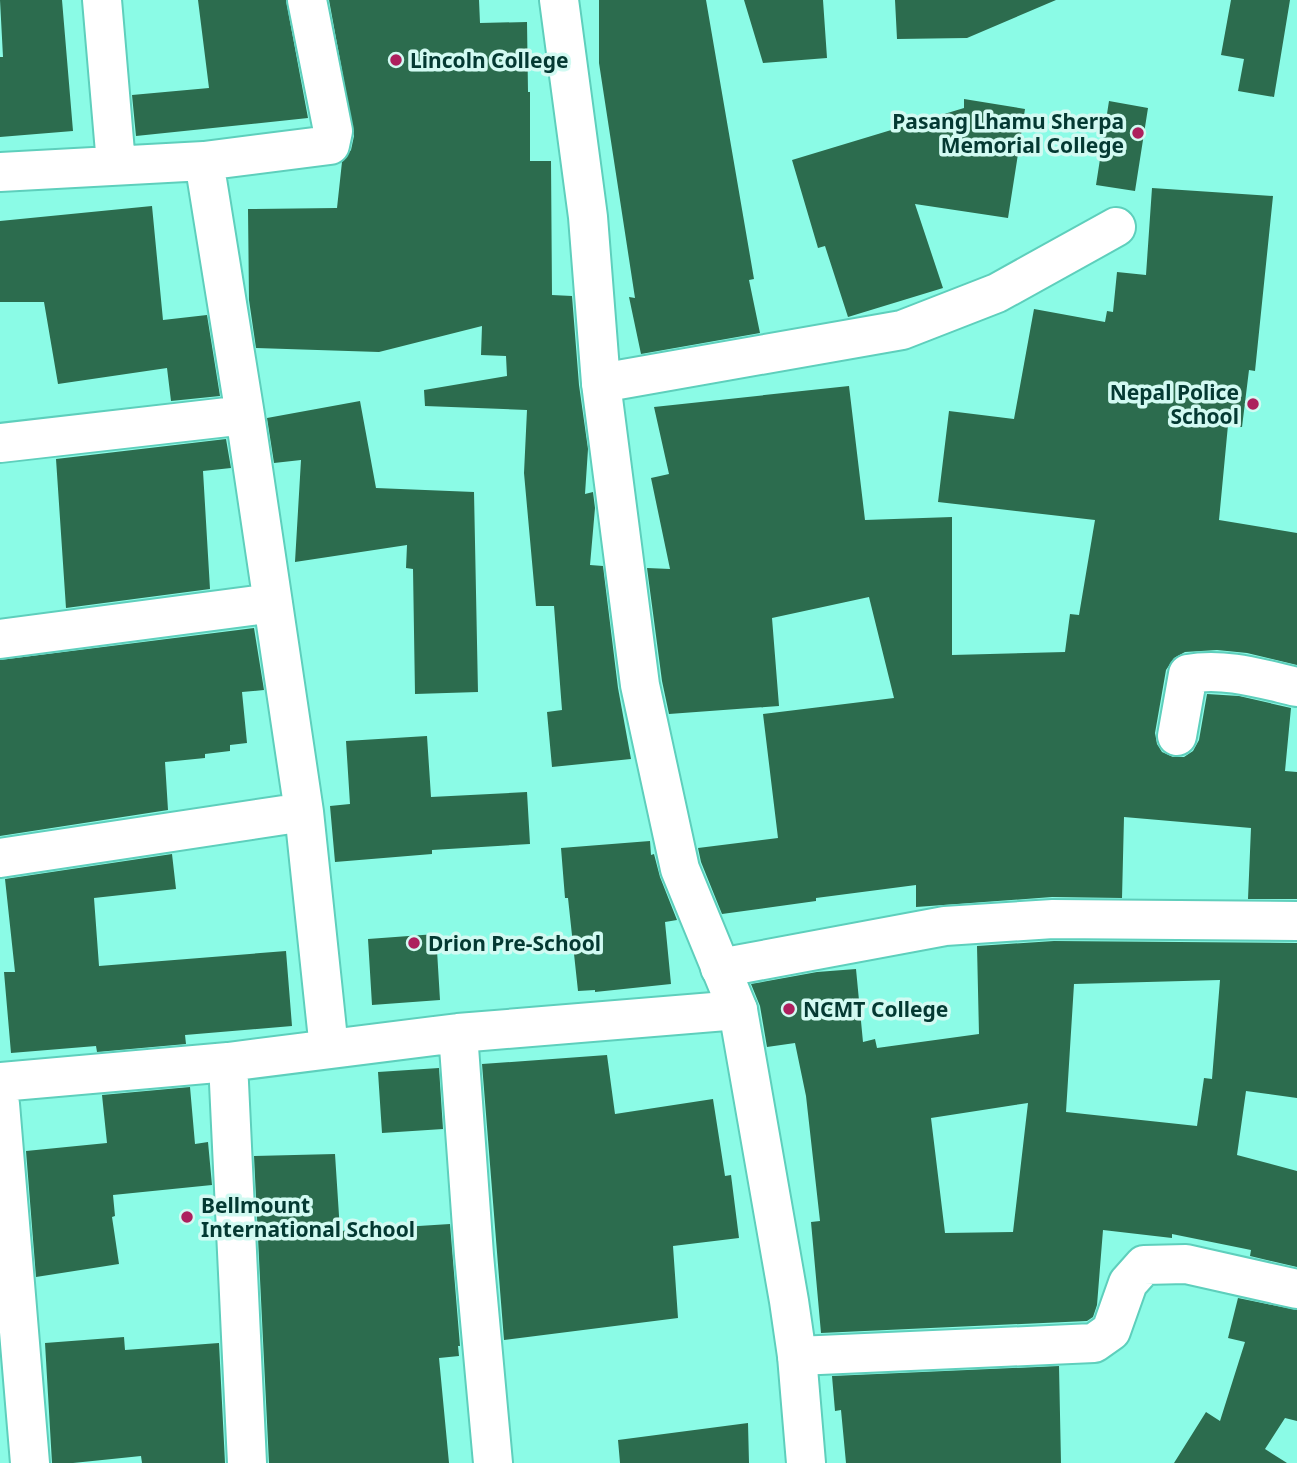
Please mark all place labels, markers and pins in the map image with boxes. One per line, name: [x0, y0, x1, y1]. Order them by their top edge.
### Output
place label: Lincoln College: [410, 46, 568, 74]
marker: Lincoln College: [388, 52, 404, 68]
place label: Pasang Lhamu Sherpa Memorial College: [892, 107, 1124, 159]
marker: Pasang Lhamu Sherpa Memorial College: [1130, 125, 1146, 141]
place label: Nepal Police School: [1110, 378, 1239, 430]
marker: Nepal Police School: [1245, 396, 1261, 412]
place label: Drion Pre-School: [428, 929, 601, 957]
marker: Drion Pre-School: [406, 935, 422, 951]
place label: NCMT College: [803, 995, 948, 1023]
marker: NCMT College: [781, 1001, 797, 1017]
place label: Bellmount International School: [201, 1191, 415, 1243]
marker: Bellmount International School: [179, 1209, 195, 1225]

